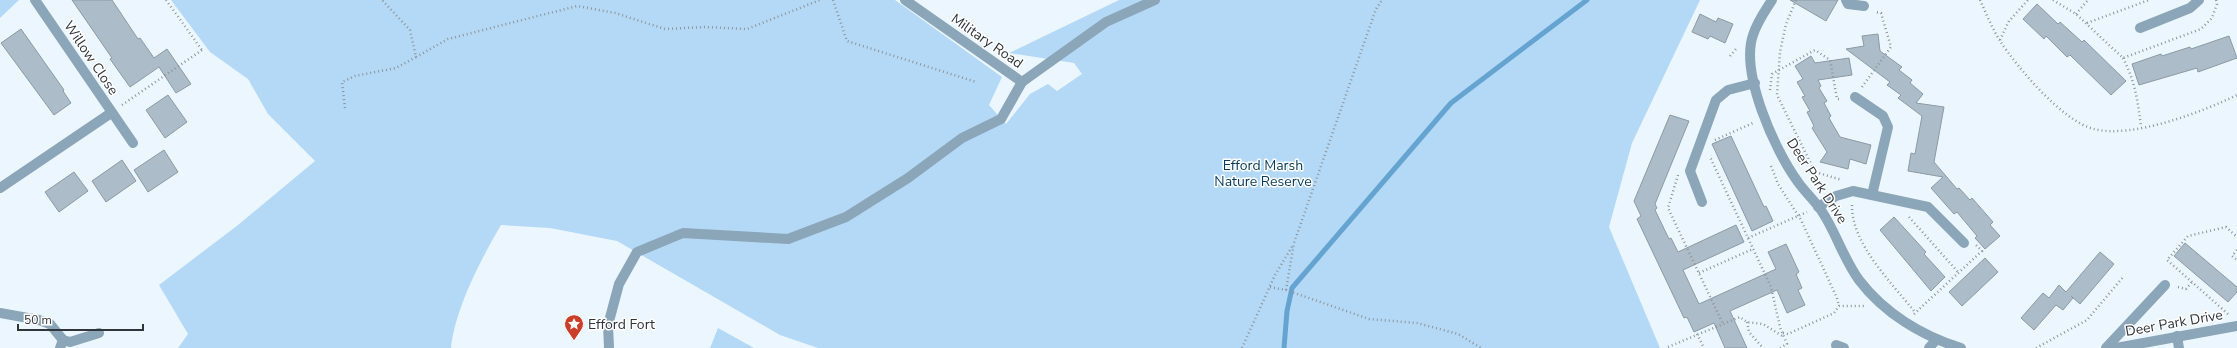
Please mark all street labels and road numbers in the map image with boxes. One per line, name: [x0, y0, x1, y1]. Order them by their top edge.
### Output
street label: Military Road: [947, 9, 1027, 73]
street label: Willow Close: [59, 17, 123, 99]
street label: Deer Park Drive: [1782, 134, 1852, 228]
street label: Deer Park Drive: [2124, 305, 2224, 341]

